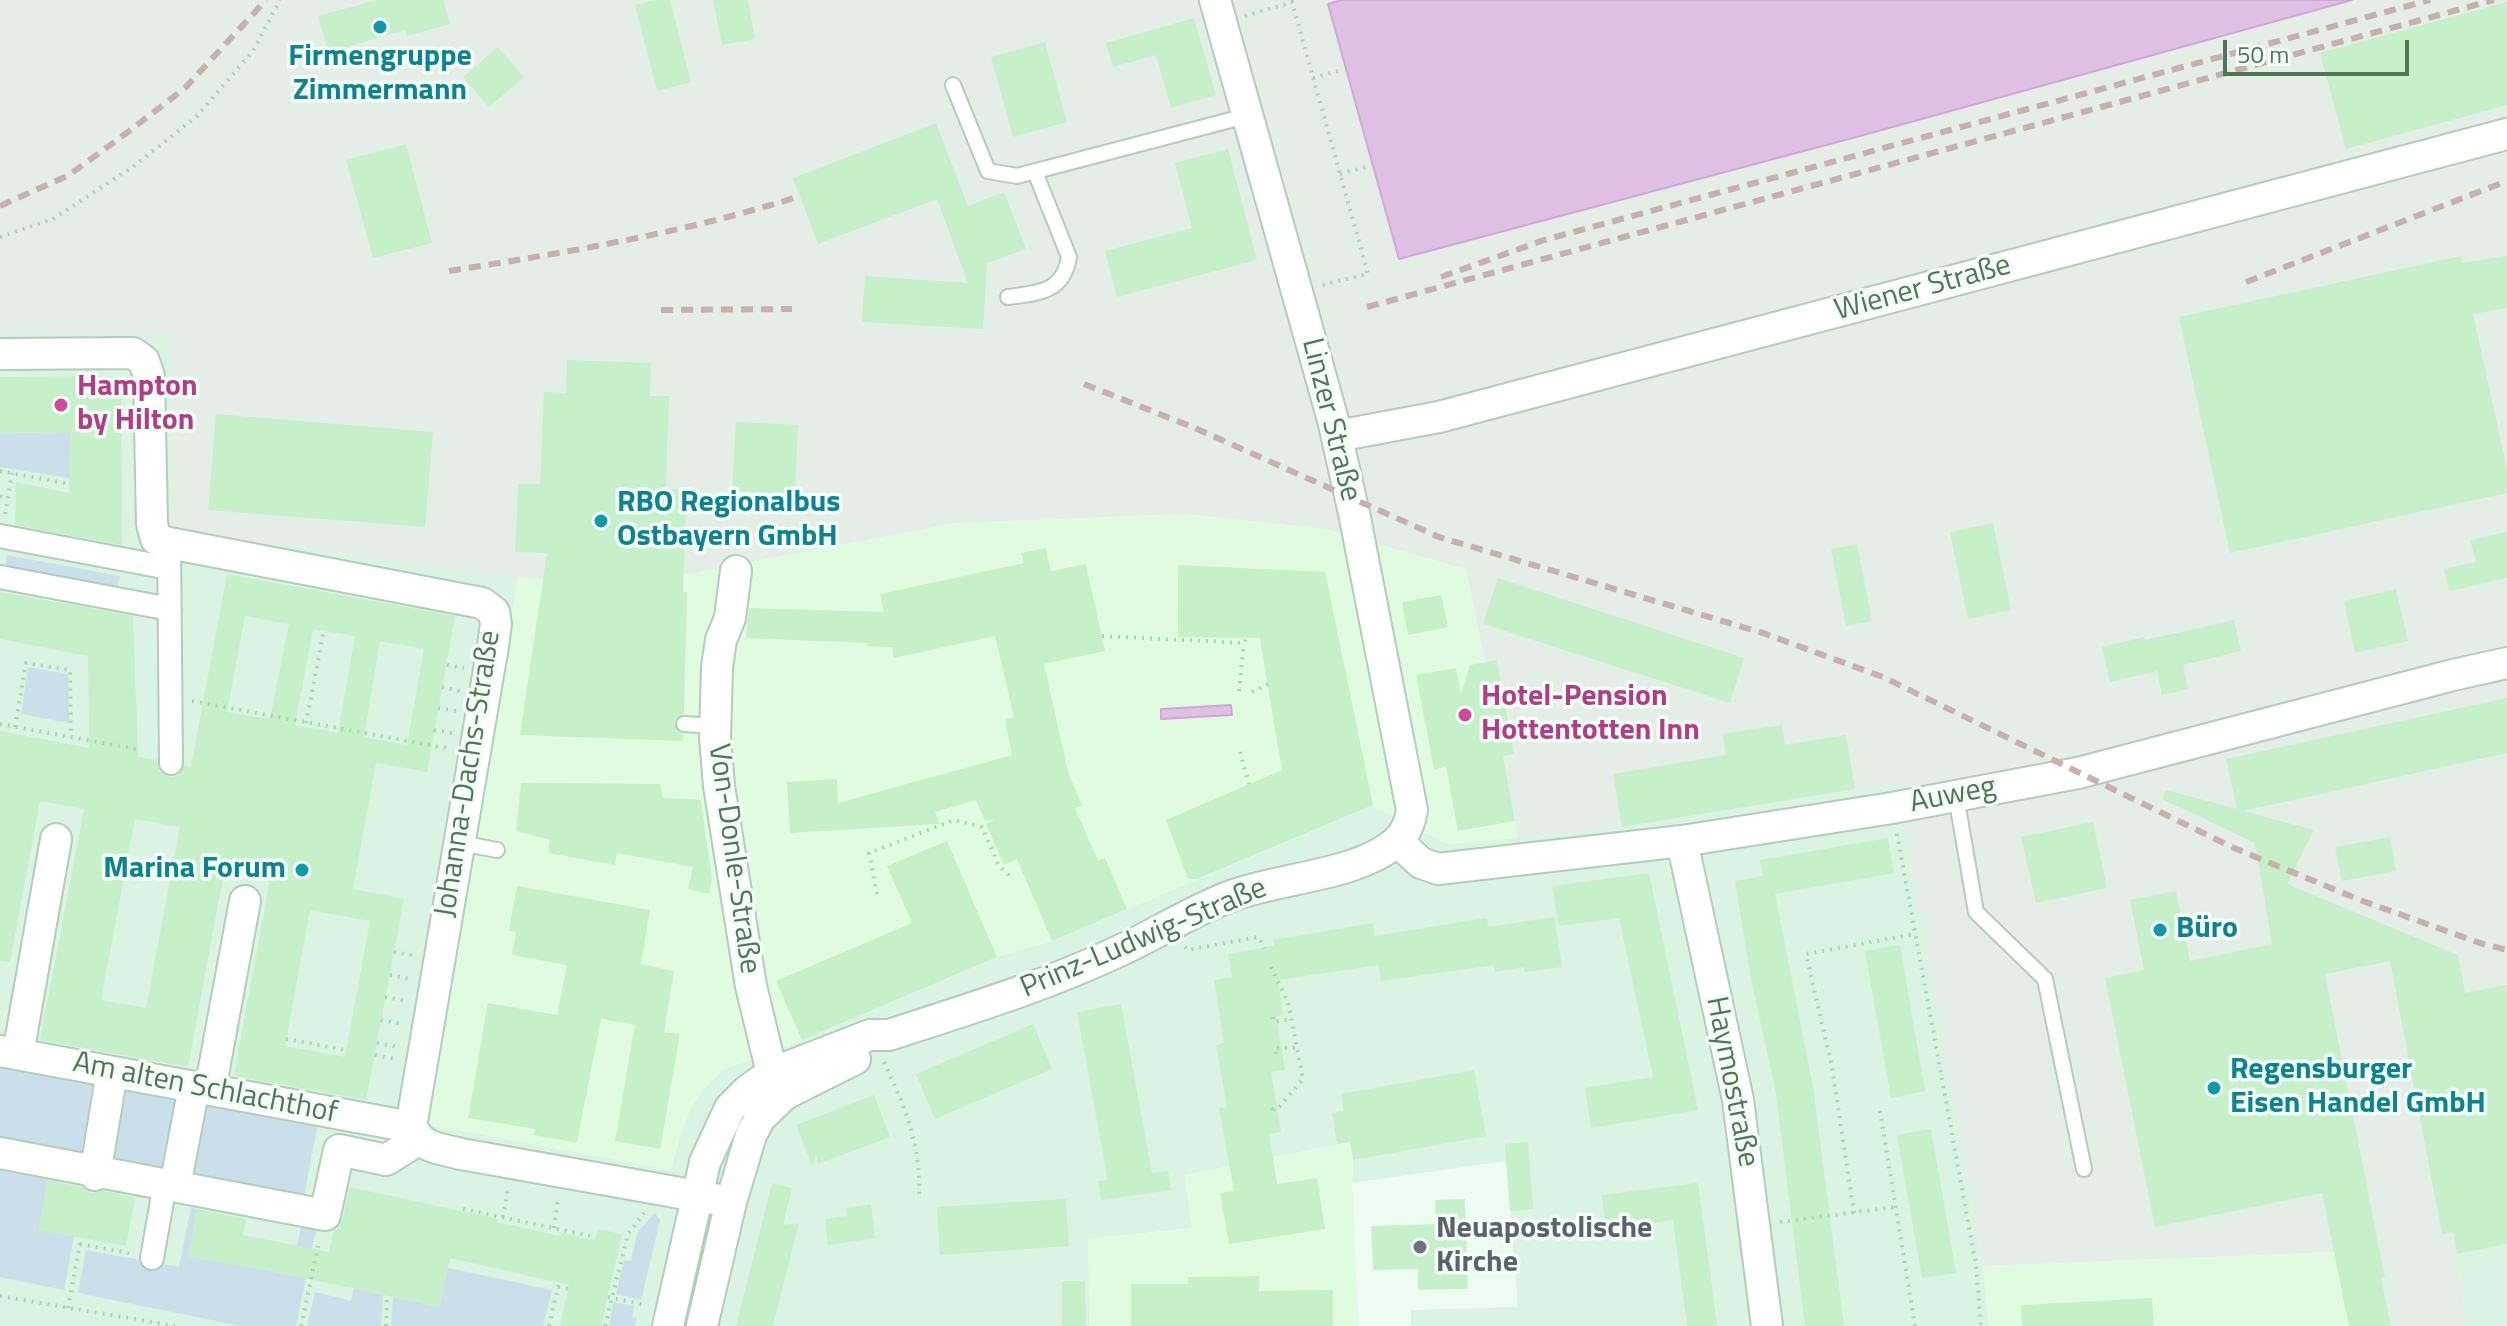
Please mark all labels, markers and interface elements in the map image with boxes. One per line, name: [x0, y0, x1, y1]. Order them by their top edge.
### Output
marker: Firmengruppe Zimmermann: [371, 18, 389, 36]
scale bar: [2227, 24, 2413, 74]
text: 50 m: [2237, 36, 2289, 72]
place label: Firmengruppe Zimmermann: [288, 40, 472, 110]
street label: Wiener Straße: [1831, 248, 2015, 330]
street label: Linzer Straße: [1292, 335, 1368, 505]
place label: Hampton by Hilton: [77, 370, 198, 440]
marker: Hampton by Hilton: [52, 396, 70, 414]
place label: RBO Regionalbus Ostbayern GmbH: [617, 486, 840, 556]
marker: RBO Regionalbus Ostbayern GmbH: [592, 512, 610, 530]
street label: Johanna-Dachs-Straße: [429, 628, 509, 920]
place label: Hotel-Pension Hottentotten Inn: [1481, 680, 1700, 750]
marker: Hotel-Pension Hottentotten Inn: [1456, 706, 1474, 724]
street label: Von-Donle-Straße: [699, 742, 767, 976]
street label: Auweg: [1907, 770, 1999, 822]
place label: Marina Forum: [103, 852, 286, 888]
marker: Marina Forum: [293, 861, 311, 879]
street label: Prinz-Ludwig-Straße: [1016, 871, 1272, 1007]
place label: Büro: [2176, 912, 2238, 948]
marker: Büro: [2151, 921, 2169, 939]
street label: Haymostraße: [1697, 994, 1765, 1170]
street label: Am alten Schlachthof: [70, 1046, 340, 1132]
place label: Regensburger Eisen Handel GmbH: [2230, 1053, 2486, 1124]
marker: Regensburger Eisen Handel GmbH: [2205, 1079, 2223, 1097]
place label: Neuapostolische Kirche: [1436, 1212, 1652, 1282]
marker: Neuapostolische Kirche: [1411, 1238, 1429, 1256]

